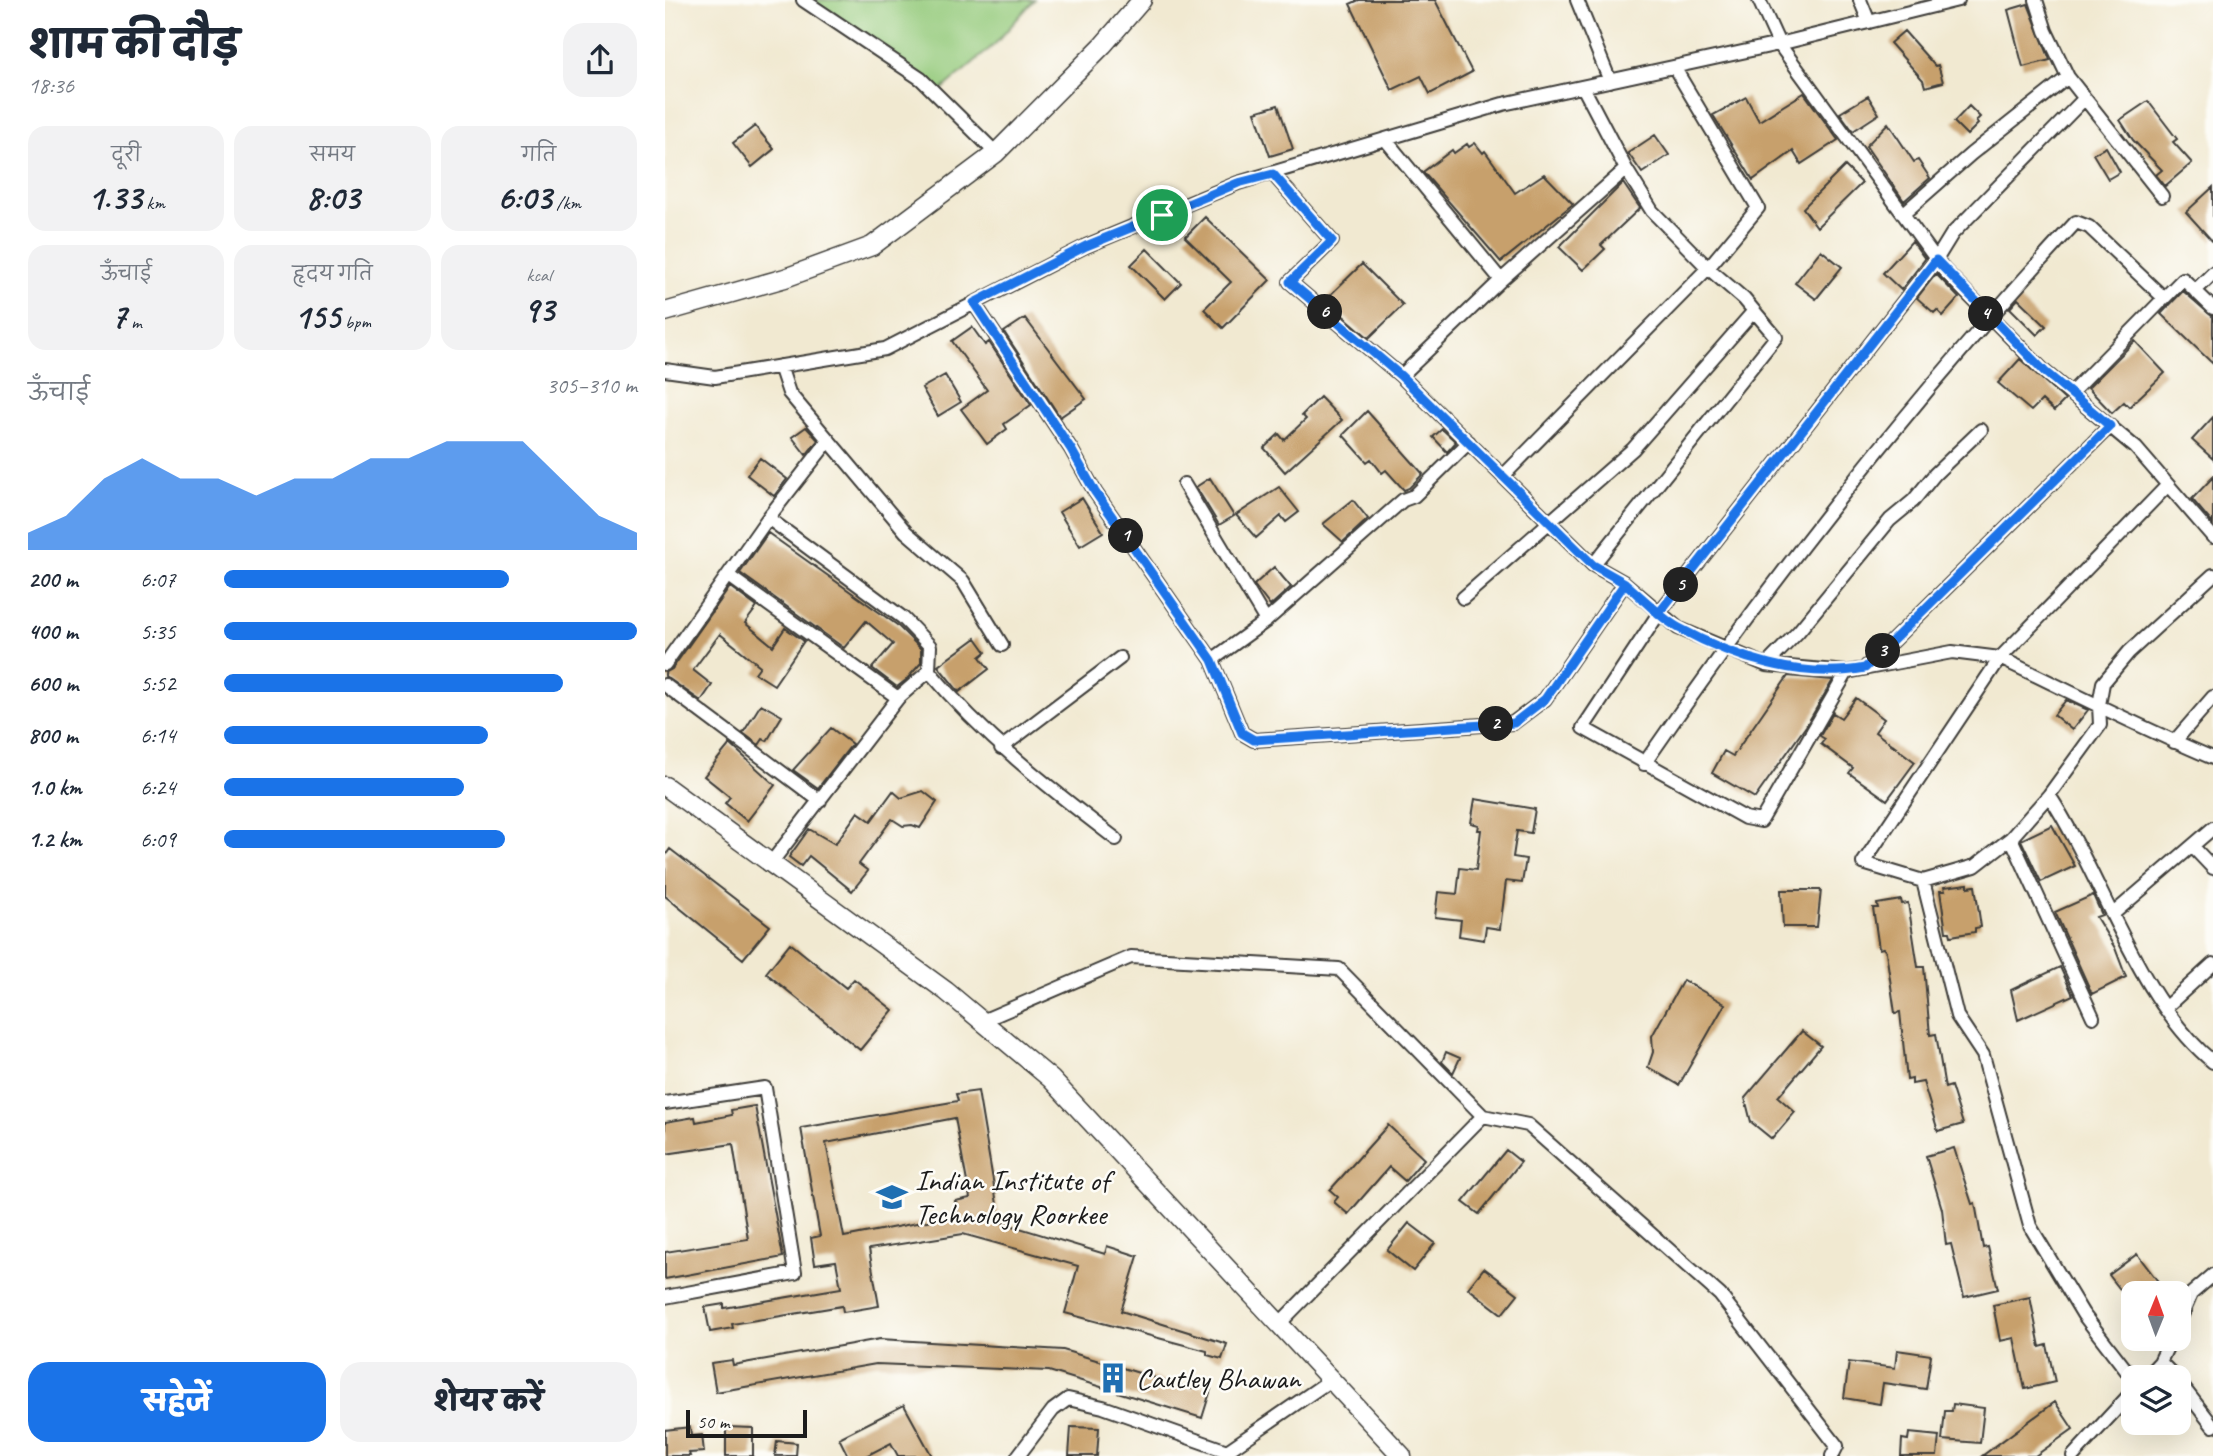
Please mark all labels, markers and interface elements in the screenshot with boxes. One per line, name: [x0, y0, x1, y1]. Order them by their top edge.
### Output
text: शाम की दौड़: [28, 21, 240, 68]
button: share: [563, 23, 637, 97]
text: 18:36: [28, 71, 74, 100]
text: दूरी: [111, 143, 141, 167]
text: समय: [310, 143, 355, 167]
text: गति: [522, 143, 556, 167]
text: 1.33: [87, 175, 142, 220]
text: 8:03: [305, 175, 360, 220]
text: 6:03: [497, 175, 552, 220]
pin: [1132, 185, 1192, 245]
text: km: [142, 191, 165, 215]
text: /km: [552, 191, 581, 215]
icon: arrive: [1143, 196, 1181, 234]
text: ऊँचाई: [101, 262, 152, 286]
text: हृदय गति: [292, 262, 373, 286]
text: kcal: [526, 263, 551, 287]
text: 93: [523, 287, 554, 332]
text: 7: [111, 294, 126, 339]
text: 155: [294, 294, 340, 339]
pin: 6: [1307, 294, 1343, 330]
pin: 4: [1969, 296, 2003, 332]
text: 6: [1320, 299, 1329, 323]
text: 4: [1981, 301, 1990, 325]
text: m: [126, 310, 142, 334]
text: bpm: [340, 310, 371, 334]
text: 305–310 m: [546, 371, 637, 400]
text: ऊँचाई: [28, 378, 90, 407]
pin: 1: [1109, 518, 1143, 554]
text: 1: [1121, 523, 1130, 547]
text: 200 m: [28, 565, 78, 594]
text: 6:07: [140, 565, 176, 594]
pin: 5: [1663, 568, 1699, 602]
text: 5: [1676, 572, 1685, 596]
text: 400 m: [28, 617, 78, 646]
text: 5:35: [140, 617, 176, 646]
pin: 3: [1865, 634, 1901, 668]
text: 3: [1878, 638, 1887, 662]
text: 600 m: [28, 669, 78, 698]
text: 5:52: [140, 669, 176, 698]
pin: 2: [1479, 706, 1513, 742]
text: 2: [1491, 711, 1500, 735]
text: 800 m: [28, 721, 78, 750]
text: 6:14: [140, 721, 176, 750]
text: 1.0 km: [28, 773, 82, 802]
text: 6:24: [140, 773, 176, 802]
text: 1.2 km: [28, 825, 82, 854]
text: 6:09: [140, 825, 176, 854]
place label: Indian Institute of Technology Roorkee: [915, 1161, 1116, 1233]
school or university icon: Indian Institute of Technology Roorkee: [875, 1180, 909, 1214]
north arrow: [2121, 1281, 2191, 1351]
map controls: [2121, 1281, 2191, 1435]
place label: Cautley Bhawan: [1136, 1359, 1302, 1397]
building icon: Cautley Bhawan: [1096, 1361, 1130, 1395]
button: सहेजें: [28, 1362, 326, 1442]
button: शेयर करें: [340, 1362, 637, 1442]
button: layers: [2121, 1365, 2191, 1435]
scale bar: [686, 1407, 807, 1439]
text: 50 m: [697, 1410, 729, 1434]

